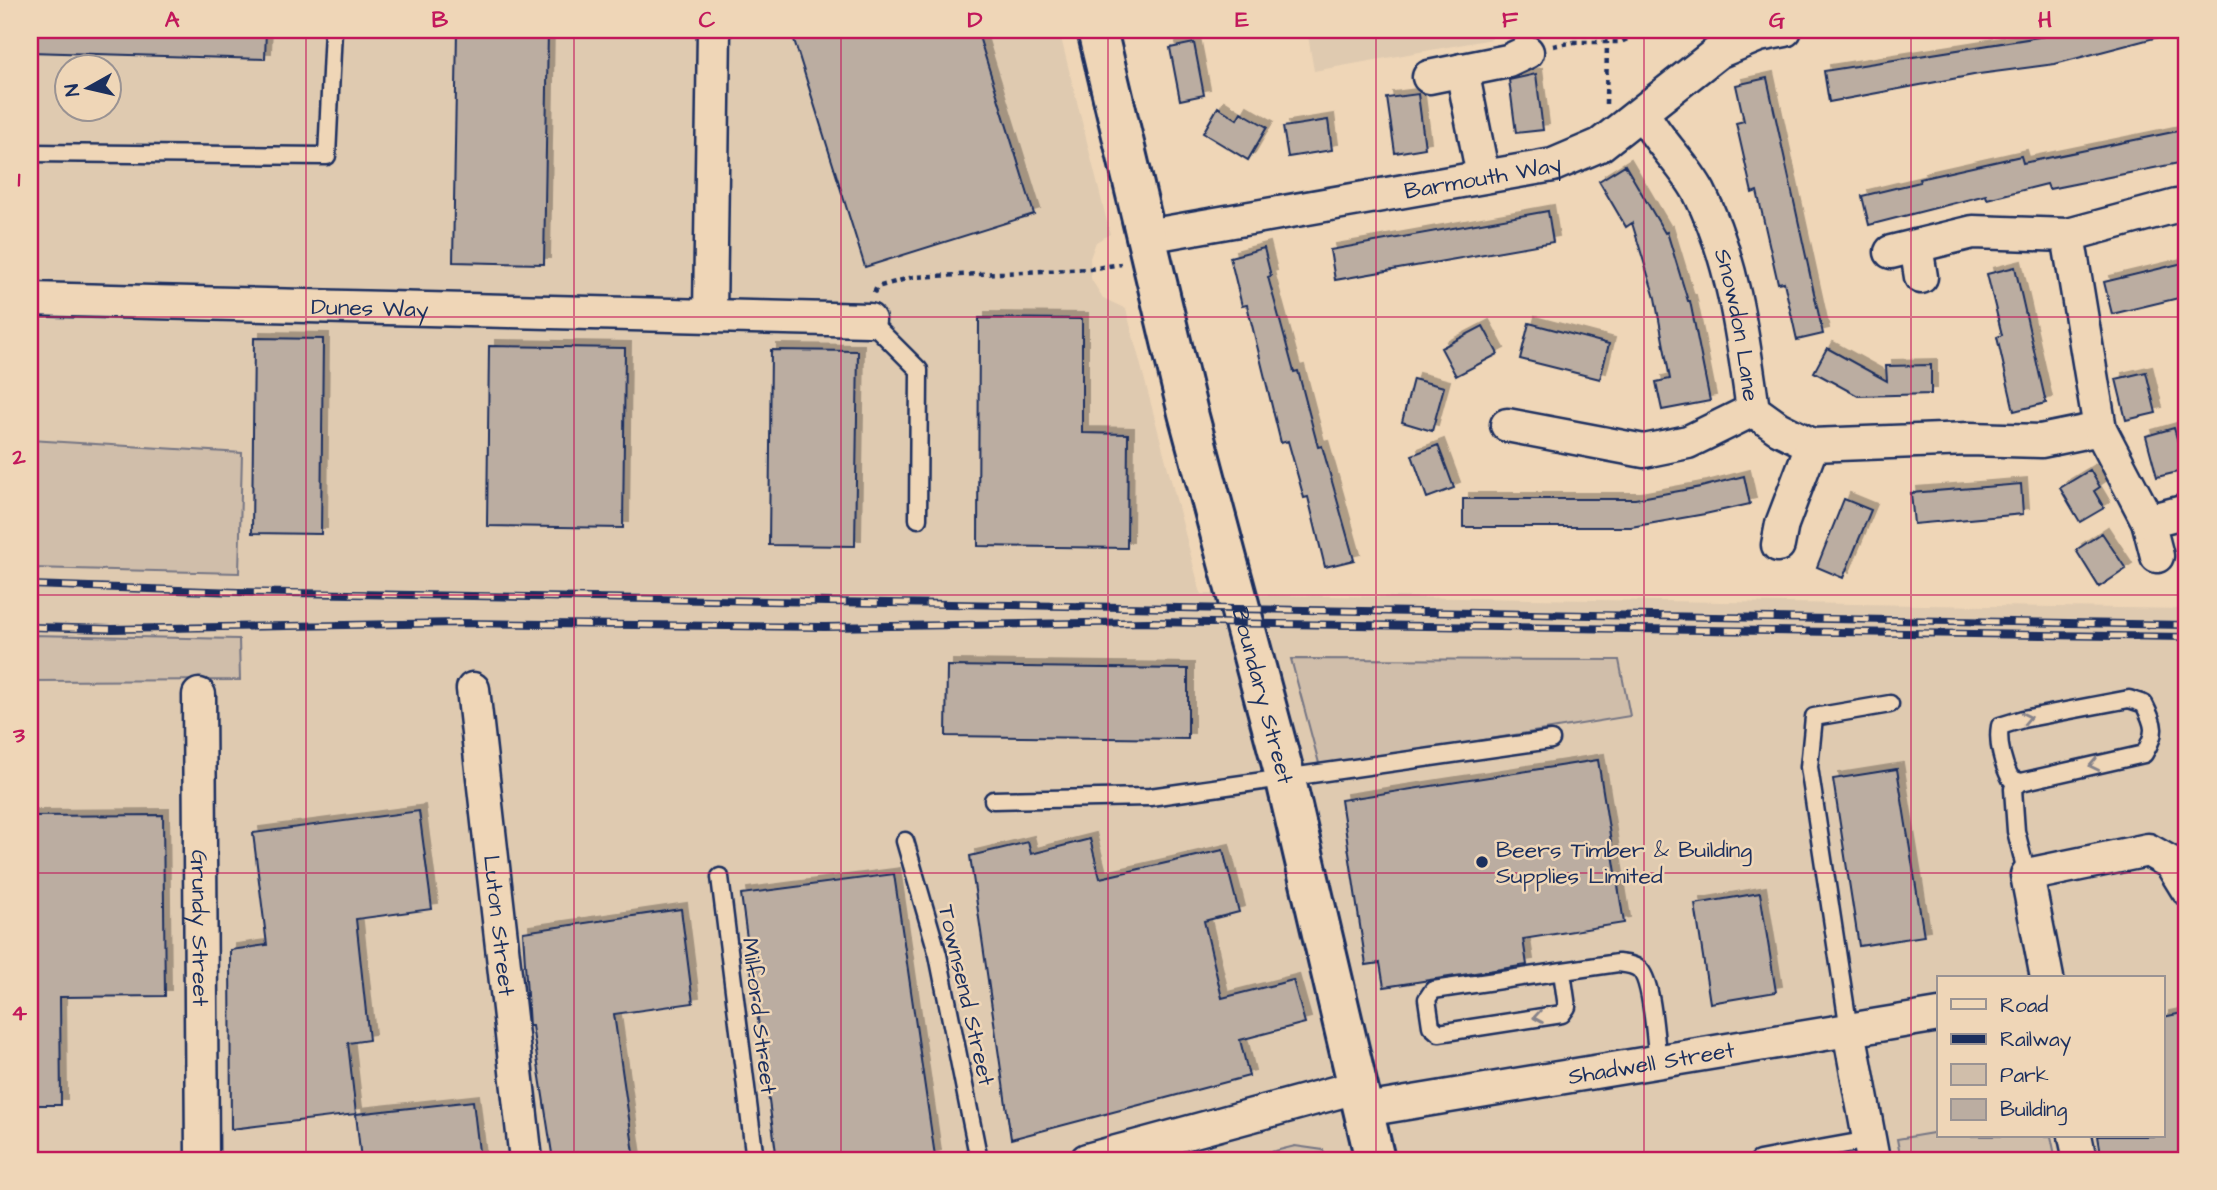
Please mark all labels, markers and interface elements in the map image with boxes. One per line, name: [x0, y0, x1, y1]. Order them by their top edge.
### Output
text: A: [165, 4, 180, 36]
text: B: [432, 4, 449, 36]
text: C: [699, 4, 716, 36]
text: D: [968, 4, 983, 36]
text: E: [1235, 4, 1249, 36]
text: F: [1502, 4, 1519, 36]
text: G: [1769, 4, 1785, 36]
text: H: [2038, 4, 2052, 36]
north arrow: [52, 52, 122, 122]
text: N: [58, 82, 87, 98]
street label: Barmouth Way: [1402, 148, 1568, 208]
text: 1: [18, 163, 21, 195]
street label: Snowdon Lane: [1706, 245, 1767, 403]
street label: Dunes Way: [311, 291, 429, 327]
text: 2: [11, 441, 26, 473]
street label: Boundary Street: [1224, 604, 1301, 788]
one-way arrow: [2020, 712, 2032, 727]
text: 3: [12, 719, 25, 751]
one-way arrow: [2088, 756, 2100, 771]
place label: Beers Timber & Building Supplies Limited: [1496, 834, 1752, 892]
street label: Grundy Street: [182, 850, 216, 1007]
street label: Luton Street: [475, 853, 523, 998]
marker: Beers Timber & Building Supplies Limited: [1474, 854, 1490, 870]
street label: Townsend Street: [930, 902, 1003, 1090]
street label: Milford Street: [734, 936, 785, 1097]
legend: [1937, 976, 2164, 1138]
text: Road: [2000, 991, 2048, 1020]
text: 4: [11, 997, 27, 1029]
one-way arrow: [1532, 1010, 1544, 1025]
text: Railway: [2000, 1025, 2072, 1056]
street label: Shadwell Street: [1566, 1034, 1738, 1093]
text: Park: [2000, 1061, 2049, 1090]
text: Building: [2000, 1095, 2068, 1126]

